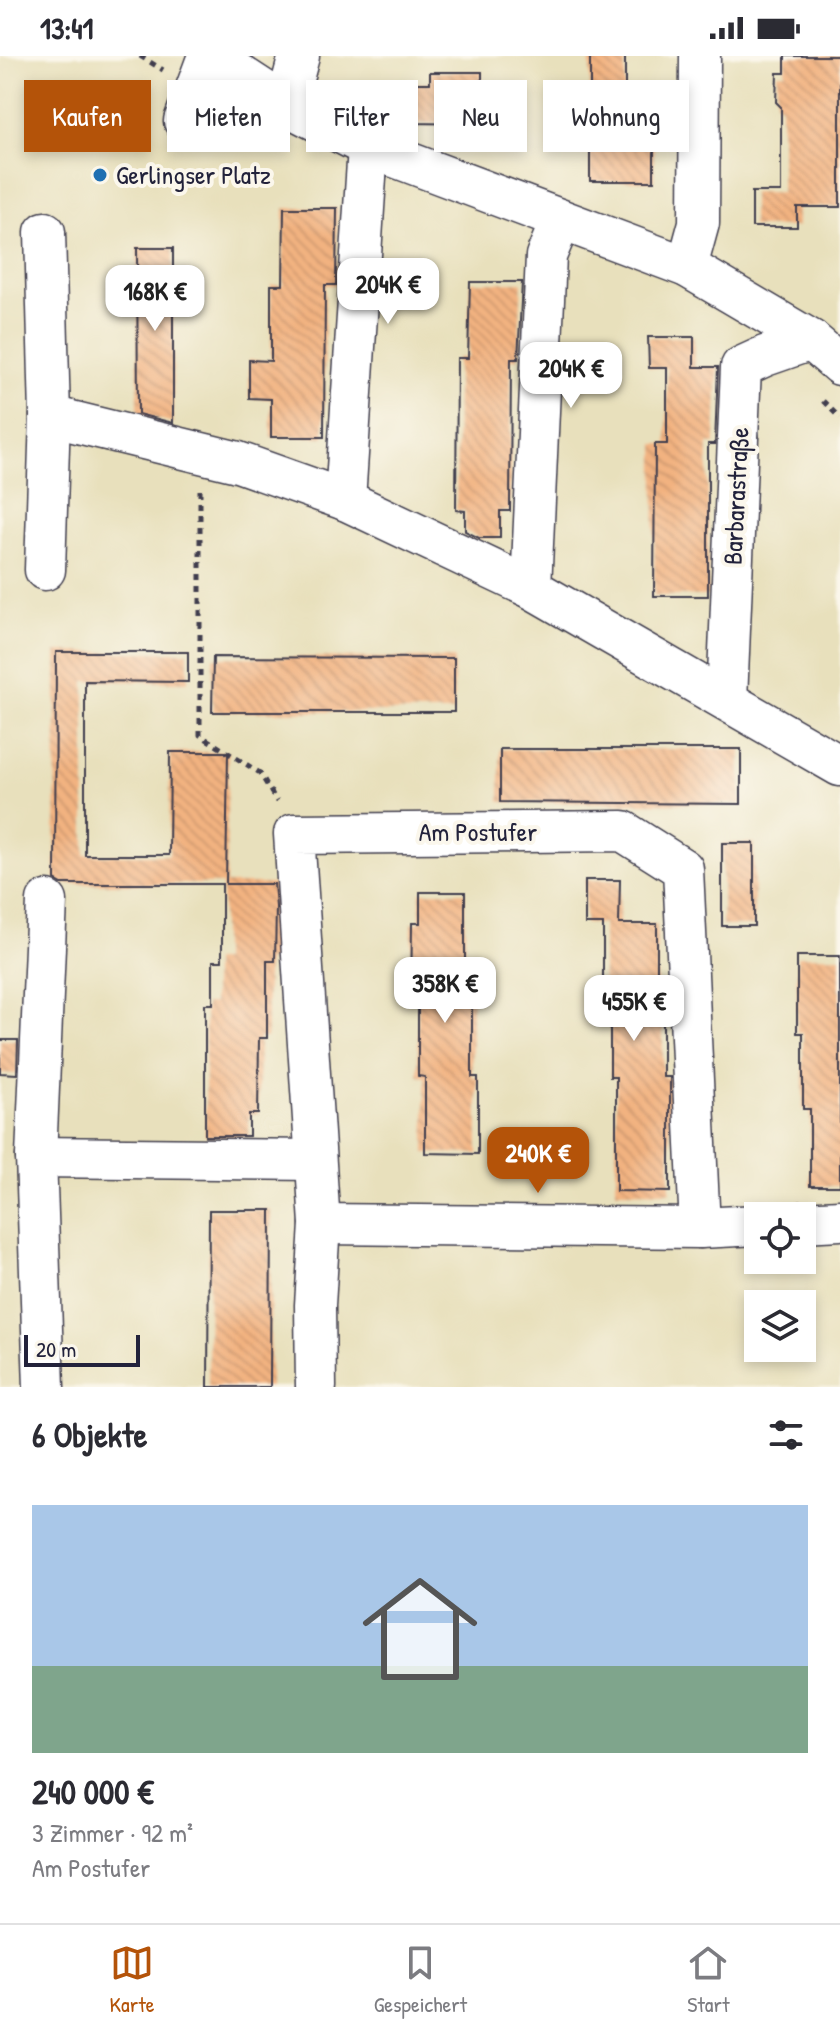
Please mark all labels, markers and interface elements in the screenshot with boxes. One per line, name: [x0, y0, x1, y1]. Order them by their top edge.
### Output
text: 13:41: [40, 8, 93, 48]
chip: Kaufen: [24, 80, 151, 152]
chip: Mieten: [167, 80, 290, 152]
chip: Filter: [306, 80, 418, 152]
chip: Neu: [434, 80, 527, 152]
chip: Wohnung: [543, 80, 689, 152]
place label: Gerlingser Platz: [116, 157, 271, 192]
marker: Gerlingser Platz: [91, 166, 109, 184]
pin: 204K €: [323, 258, 453, 326]
pin: 168K €: [90, 265, 220, 333]
text: 204K €: [355, 266, 421, 301]
text: 168K €: [123, 273, 187, 308]
pin: 204K €: [506, 342, 636, 410]
text: 204K €: [538, 350, 604, 385]
street label: Barbarastraße: [714, 426, 757, 566]
street label: Am Postufer: [419, 814, 537, 849]
pin: 358K €: [380, 957, 510, 1025]
text: 358K €: [412, 965, 478, 1000]
pin: 455K €: [569, 975, 699, 1043]
text: 455K €: [602, 983, 666, 1018]
pin: 240K €: [473, 1127, 603, 1195]
text: 240K €: [505, 1135, 571, 1170]
map controls: [744, 1202, 816, 1362]
button: locate: [744, 1202, 816, 1274]
button: layers: [744, 1290, 816, 1362]
scale bar: [24, 1331, 140, 1367]
text: 20 m: [36, 1334, 76, 1364]
text: 6 Objekte: [32, 1412, 147, 1458]
icon: filters: [764, 1413, 808, 1457]
icon: home: [348, 1557, 492, 1701]
text: 240 000 €: [32, 1769, 154, 1815]
text: 3 Zimmer · 92 m²: [32, 1815, 193, 1850]
text: Am Postufer: [32, 1850, 150, 1885]
tab: Karte: [110, 1941, 155, 2019]
tab: Gespeichert: [374, 1941, 467, 2019]
tab: Start: [686, 1941, 730, 2019]

